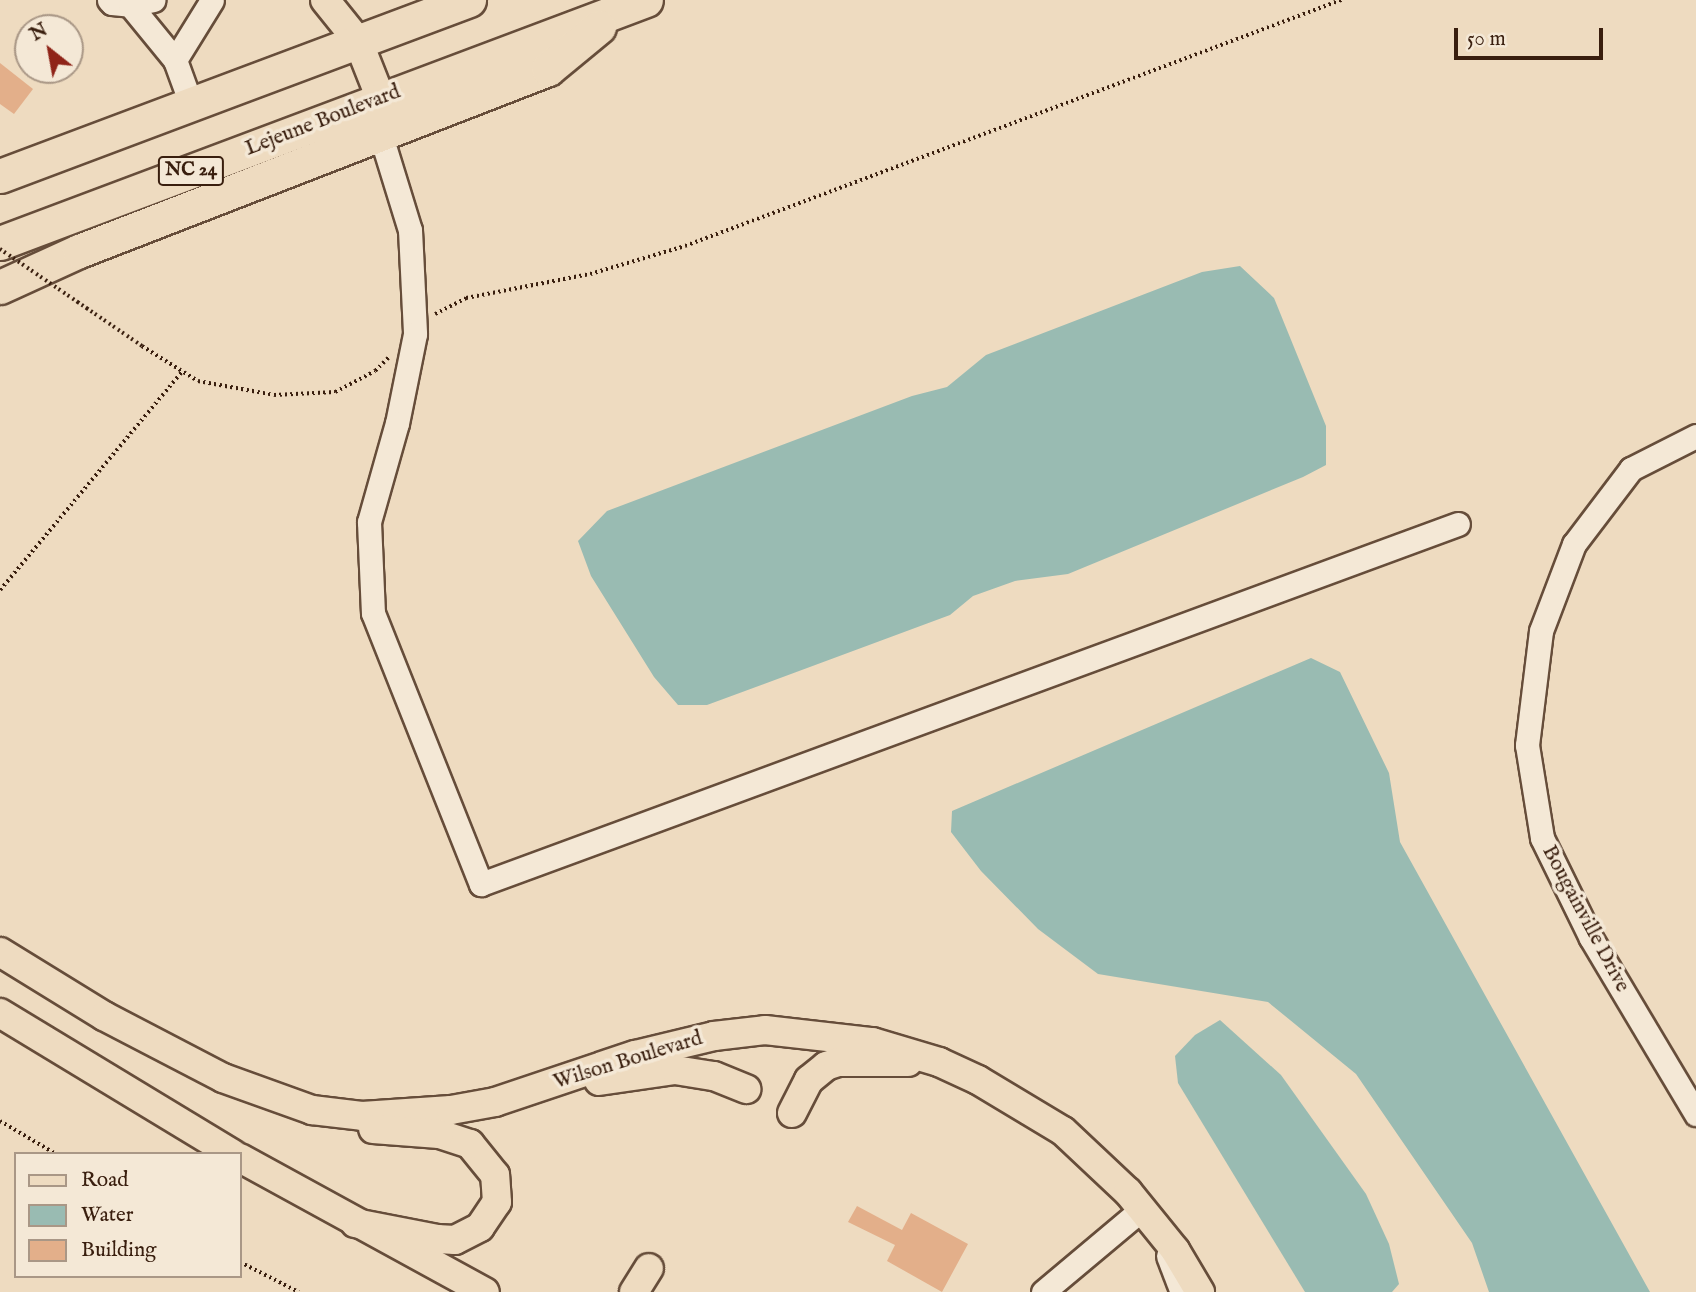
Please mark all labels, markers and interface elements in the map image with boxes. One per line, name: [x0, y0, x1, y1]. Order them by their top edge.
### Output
north arrow: [14, 14, 84, 84]
scale bar: [1458, 14, 1607, 58]
text: N: [26, 18, 52, 47]
text: 50 m: [1467, 26, 1506, 53]
street label: Lejeune Boulevard: [242, 80, 404, 162]
road number: NC 24: [158, 155, 224, 186]
street label: Bougainville Drive: [1536, 841, 1634, 997]
street label: Wilson Boulevard: [551, 1026, 705, 1096]
legend: [14, 1152, 242, 1278]
text: Road: [81, 1167, 128, 1194]
text: Water: [81, 1202, 133, 1229]
text: Building: [81, 1237, 156, 1264]

